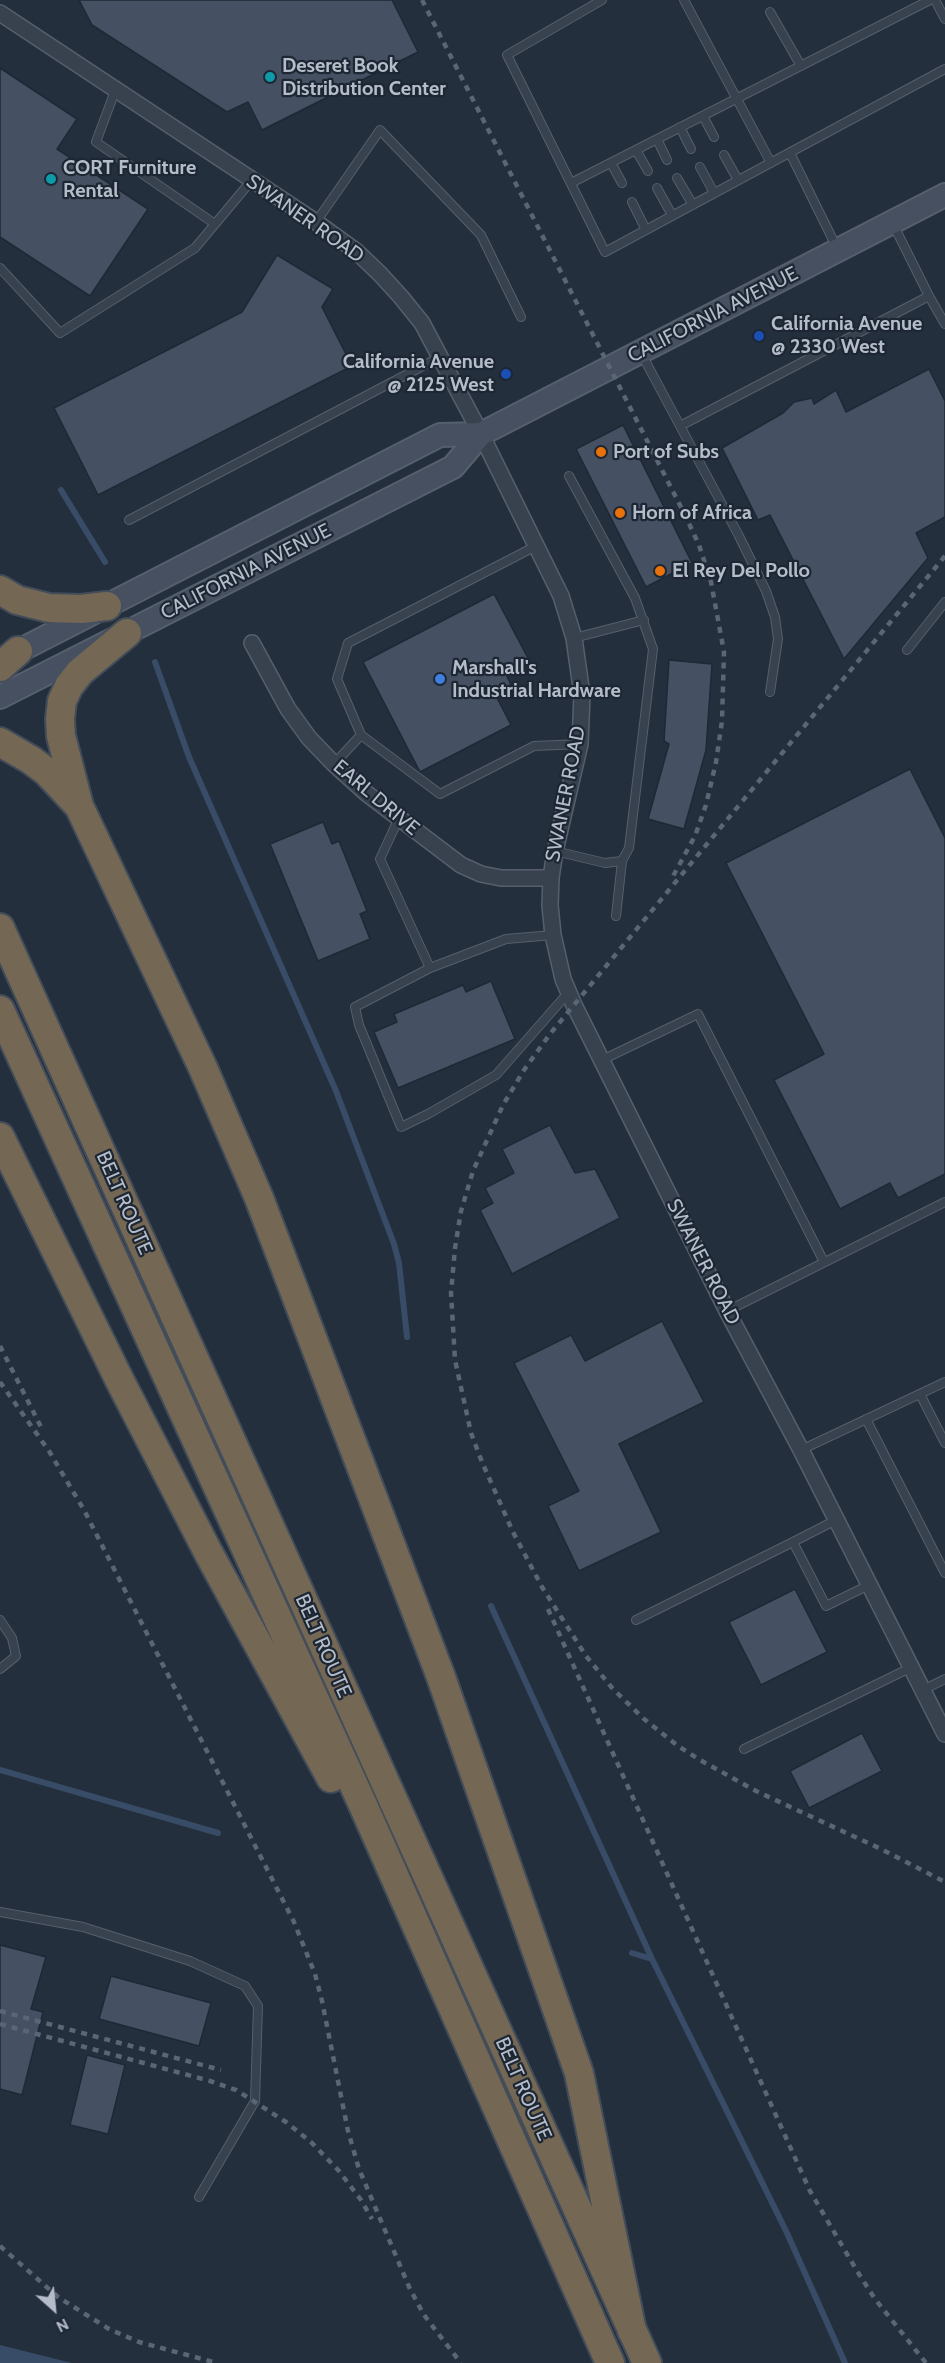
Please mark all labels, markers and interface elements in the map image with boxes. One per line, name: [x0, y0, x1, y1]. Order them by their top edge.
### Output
place label: Deseret Book Distribution Center: [282, 54, 446, 101]
marker: Deseret Book Distribution Center: [263, 70, 277, 84]
place label: CORT Furniture Rental: [63, 156, 196, 203]
street label: SWANER ROAD: [242, 170, 368, 268]
marker: CORT Furniture Rental: [44, 172, 58, 186]
street label: CALIFORNIA AVENUE: [624, 262, 802, 368]
place label: California Avenue @ 2330 West: [771, 312, 922, 359]
marker: California Avenue @ 2330 West: [752, 329, 766, 343]
place label: California Avenue @ 2125 West: [343, 350, 494, 397]
marker: California Avenue @ 2125 West: [499, 367, 513, 381]
place label: Port of Subs: [613, 440, 719, 464]
marker: Port of Subs: [594, 445, 608, 459]
place label: Horn of Africa: [632, 501, 752, 525]
marker: Horn of Africa: [613, 506, 627, 520]
street label: CALIFORNIA AVENUE: [157, 519, 335, 625]
place label: El Rey Del Pollo: [672, 559, 810, 583]
marker: El Rey Del Pollo: [653, 564, 667, 578]
place label: Marshall's Industrial Hardware: [452, 656, 621, 703]
marker: Marshall's Industrial Hardware: [433, 672, 447, 686]
street label: SWANER ROAD: [541, 724, 591, 864]
street label: EARL DRIVE: [328, 755, 424, 841]
street label: BELT ROUTE: [91, 1148, 157, 1258]
street label: SWANER ROAD: [661, 1195, 745, 1329]
street label: BELT ROUTE: [290, 1591, 356, 1701]
street label: BELT ROUTE: [490, 2034, 556, 2144]
north arrow: [24, 2279, 84, 2339]
text: N: [53, 2314, 72, 2337]

